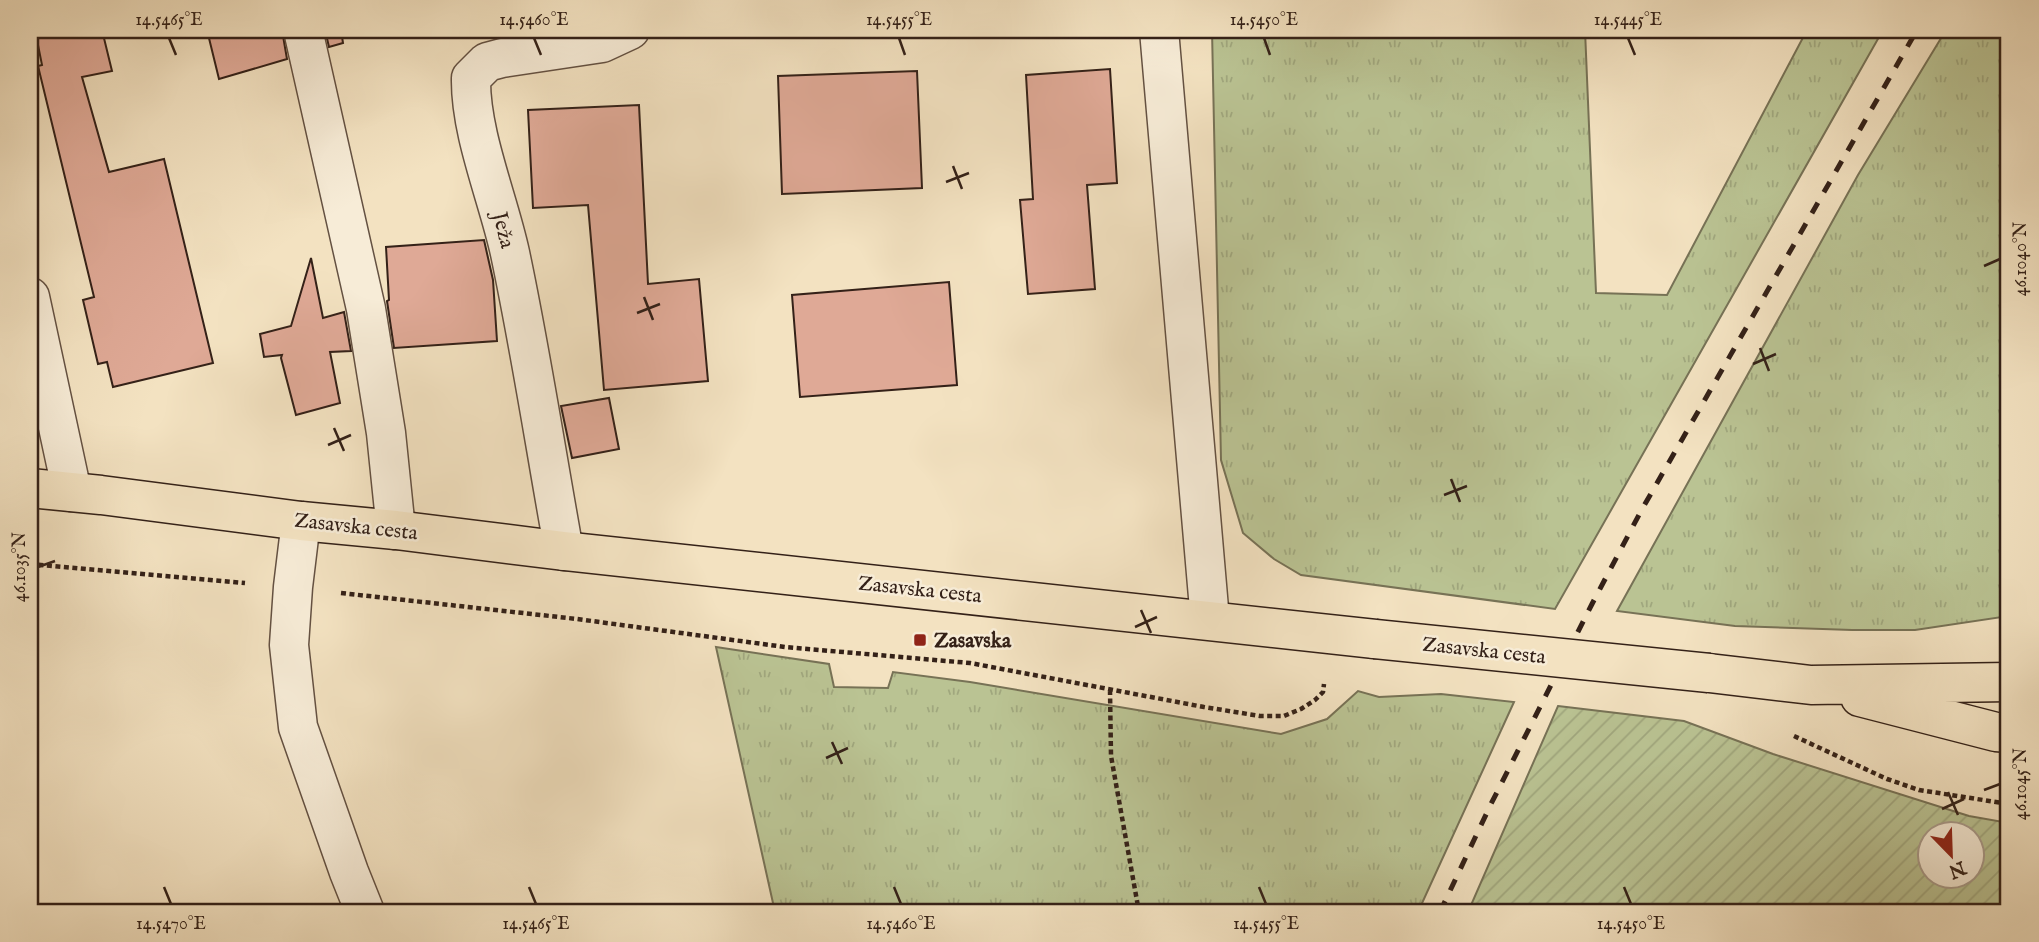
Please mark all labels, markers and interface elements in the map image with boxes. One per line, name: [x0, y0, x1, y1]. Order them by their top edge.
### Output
text: 14.5465°E: [135, 9, 203, 32]
text: 14.5460°E: [499, 9, 569, 32]
text: 14.5455°E: [866, 9, 932, 32]
text: 14.5450°E: [1230, 9, 1298, 32]
text: 14.5445°E: [1594, 9, 1662, 32]
street label: Ježa: [485, 207, 520, 252]
text: 46.1040°N: [2010, 221, 2033, 296]
street label: Zasavska cesta: [293, 508, 420, 547]
text: 46.1035°N: [9, 531, 32, 602]
street label: Zasavska cesta: [857, 571, 984, 610]
place label: Zasavska: [934, 628, 1012, 655]
marker: Zasavska: [912, 632, 928, 648]
street label: Zasavska cesta: [1421, 632, 1548, 671]
text: 46.1045°N: [2010, 747, 2033, 820]
north arrow: [1916, 820, 1986, 890]
text: N: [1944, 854, 1970, 883]
text: 14.5470°E: [136, 913, 206, 936]
text: 14.5465°E: [502, 913, 570, 936]
text: 14.5460°E: [866, 913, 936, 936]
text: 14.5455°E: [1233, 913, 1299, 936]
text: 14.5450°E: [1597, 913, 1665, 936]

